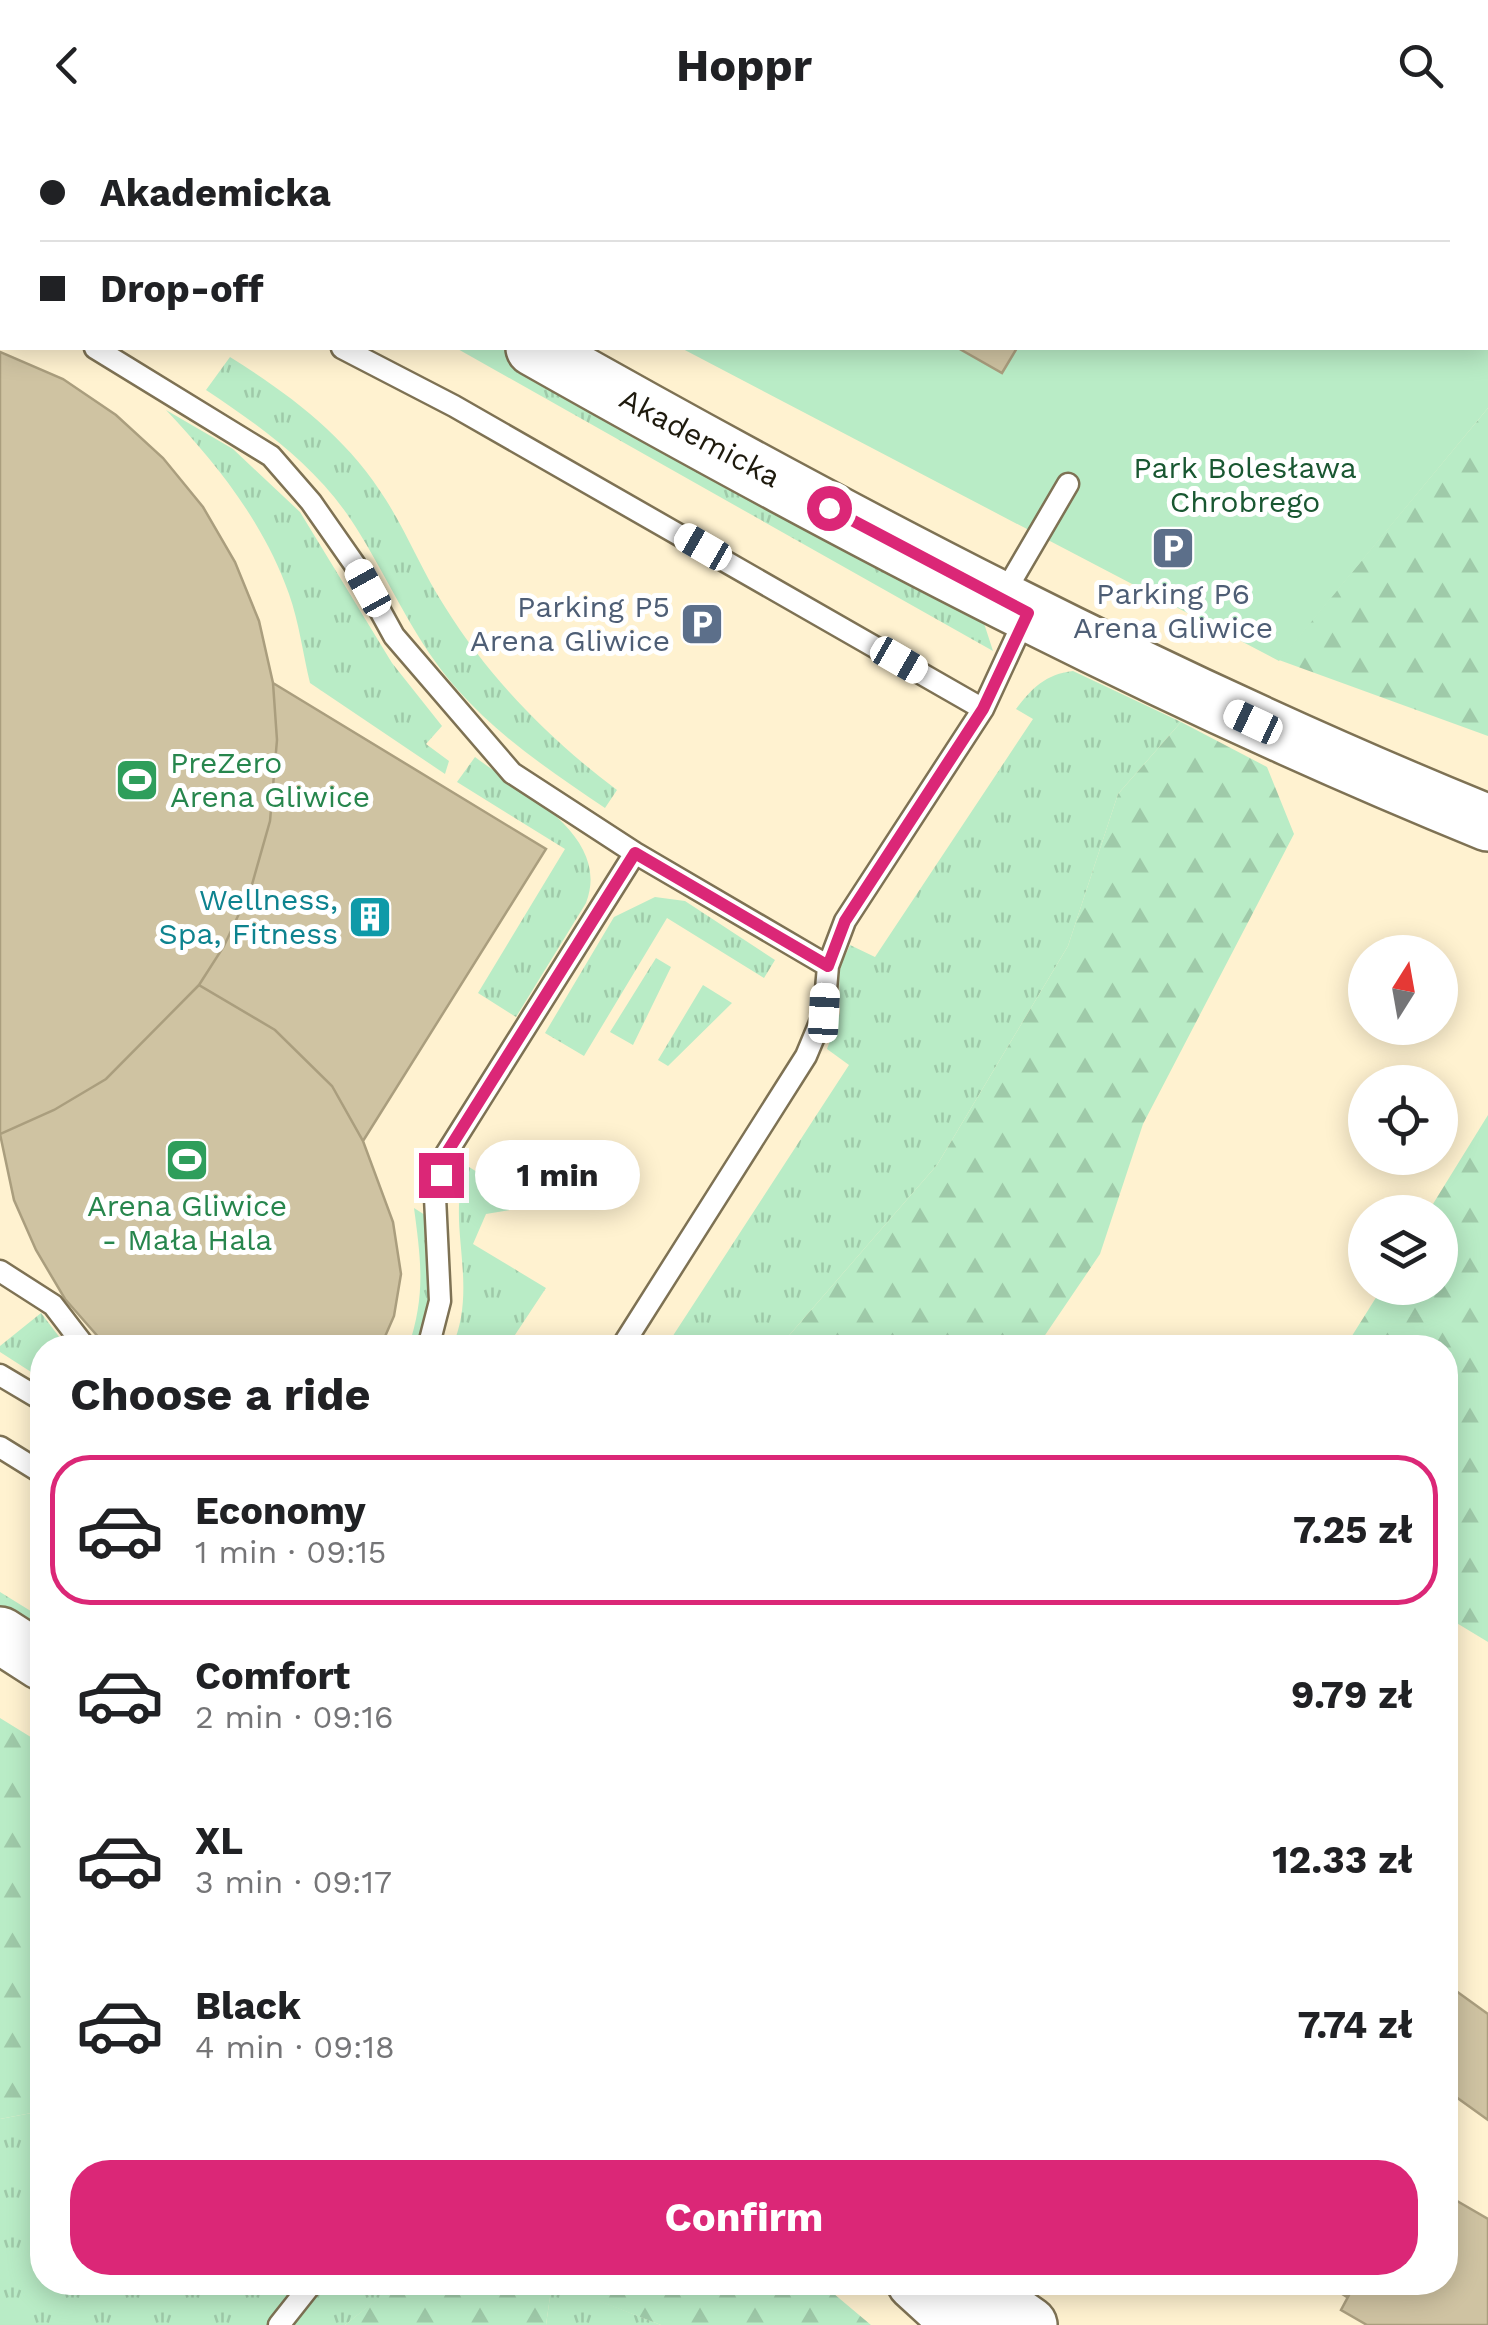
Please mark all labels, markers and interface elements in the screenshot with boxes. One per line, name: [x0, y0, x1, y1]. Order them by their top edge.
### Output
icon: back: [40, 38, 95, 93]
icon: search: [1393, 38, 1448, 93]
text: Hoppr: [676, 39, 812, 92]
text: Akademicka: [100, 171, 331, 215]
text: Drop-off: [100, 267, 264, 311]
street label: Akademicka: [614, 381, 786, 494]
park label: Park Bolesława Chrobrego: [1133, 450, 1357, 519]
route start: [807, 486, 852, 531]
car: [670, 519, 736, 575]
parking icon: Parking P6 Arena Gliwice: [1150, 525, 1196, 571]
car: [340, 554, 396, 622]
place label: Parking P6 Arena Gliwice: [1073, 576, 1273, 645]
place label: Parking P5 Arena Gliwice: [470, 589, 670, 658]
parking icon: Parking P5 Arena Gliwice: [679, 601, 725, 647]
car: [866, 632, 932, 688]
car: [1219, 696, 1287, 748]
place label: PreZero Arena Gliwice: [170, 745, 370, 814]
sports icon: PreZero Arena Gliwice: [114, 757, 160, 803]
place label: Wellness, Spa, Fitness: [159, 882, 338, 951]
building icon: Wellness, Spa, Fitness: [347, 894, 393, 940]
north arrow: [1348, 935, 1458, 1045]
map controls: [1348, 935, 1458, 1305]
car: [807, 982, 841, 1044]
button: locate: [1348, 1065, 1458, 1175]
sports icon: Arena Gliwice - Mała Hala: [164, 1137, 210, 1183]
callout: 1 min: [476, 1140, 641, 1210]
route end: [419, 1153, 464, 1198]
text: 1 min: [516, 1156, 599, 1194]
place label: Arena Gliwice - Mała Hala: [87, 1188, 287, 1257]
button: layers: [1348, 1195, 1458, 1305]
text: Choose a ride: [70, 1368, 370, 1421]
icon: car: [75, 1485, 165, 1575]
text: Economy: [195, 1489, 366, 1533]
text: 7.25 zł: [1293, 1508, 1413, 1552]
text: 1 min · 09:15: [195, 1533, 387, 1571]
icon: car: [75, 1650, 165, 1740]
text: Comfort: [195, 1654, 350, 1698]
text: 9.79 zł: [1291, 1673, 1413, 1717]
text: 2 min · 09:16: [195, 1698, 394, 1736]
icon: car: [75, 1815, 165, 1905]
text: XL: [195, 1819, 243, 1863]
text: 12.33 zł: [1272, 1838, 1413, 1882]
text: 3 min · 09:17: [195, 1863, 392, 1901]
icon: car: [75, 1980, 165, 2070]
text: Black: [195, 1984, 301, 2028]
text: 7.74 zł: [1298, 2003, 1413, 2047]
text: 4 min · 09:18: [195, 2028, 395, 2066]
button: Confirm: [70, 2160, 1418, 2275]

